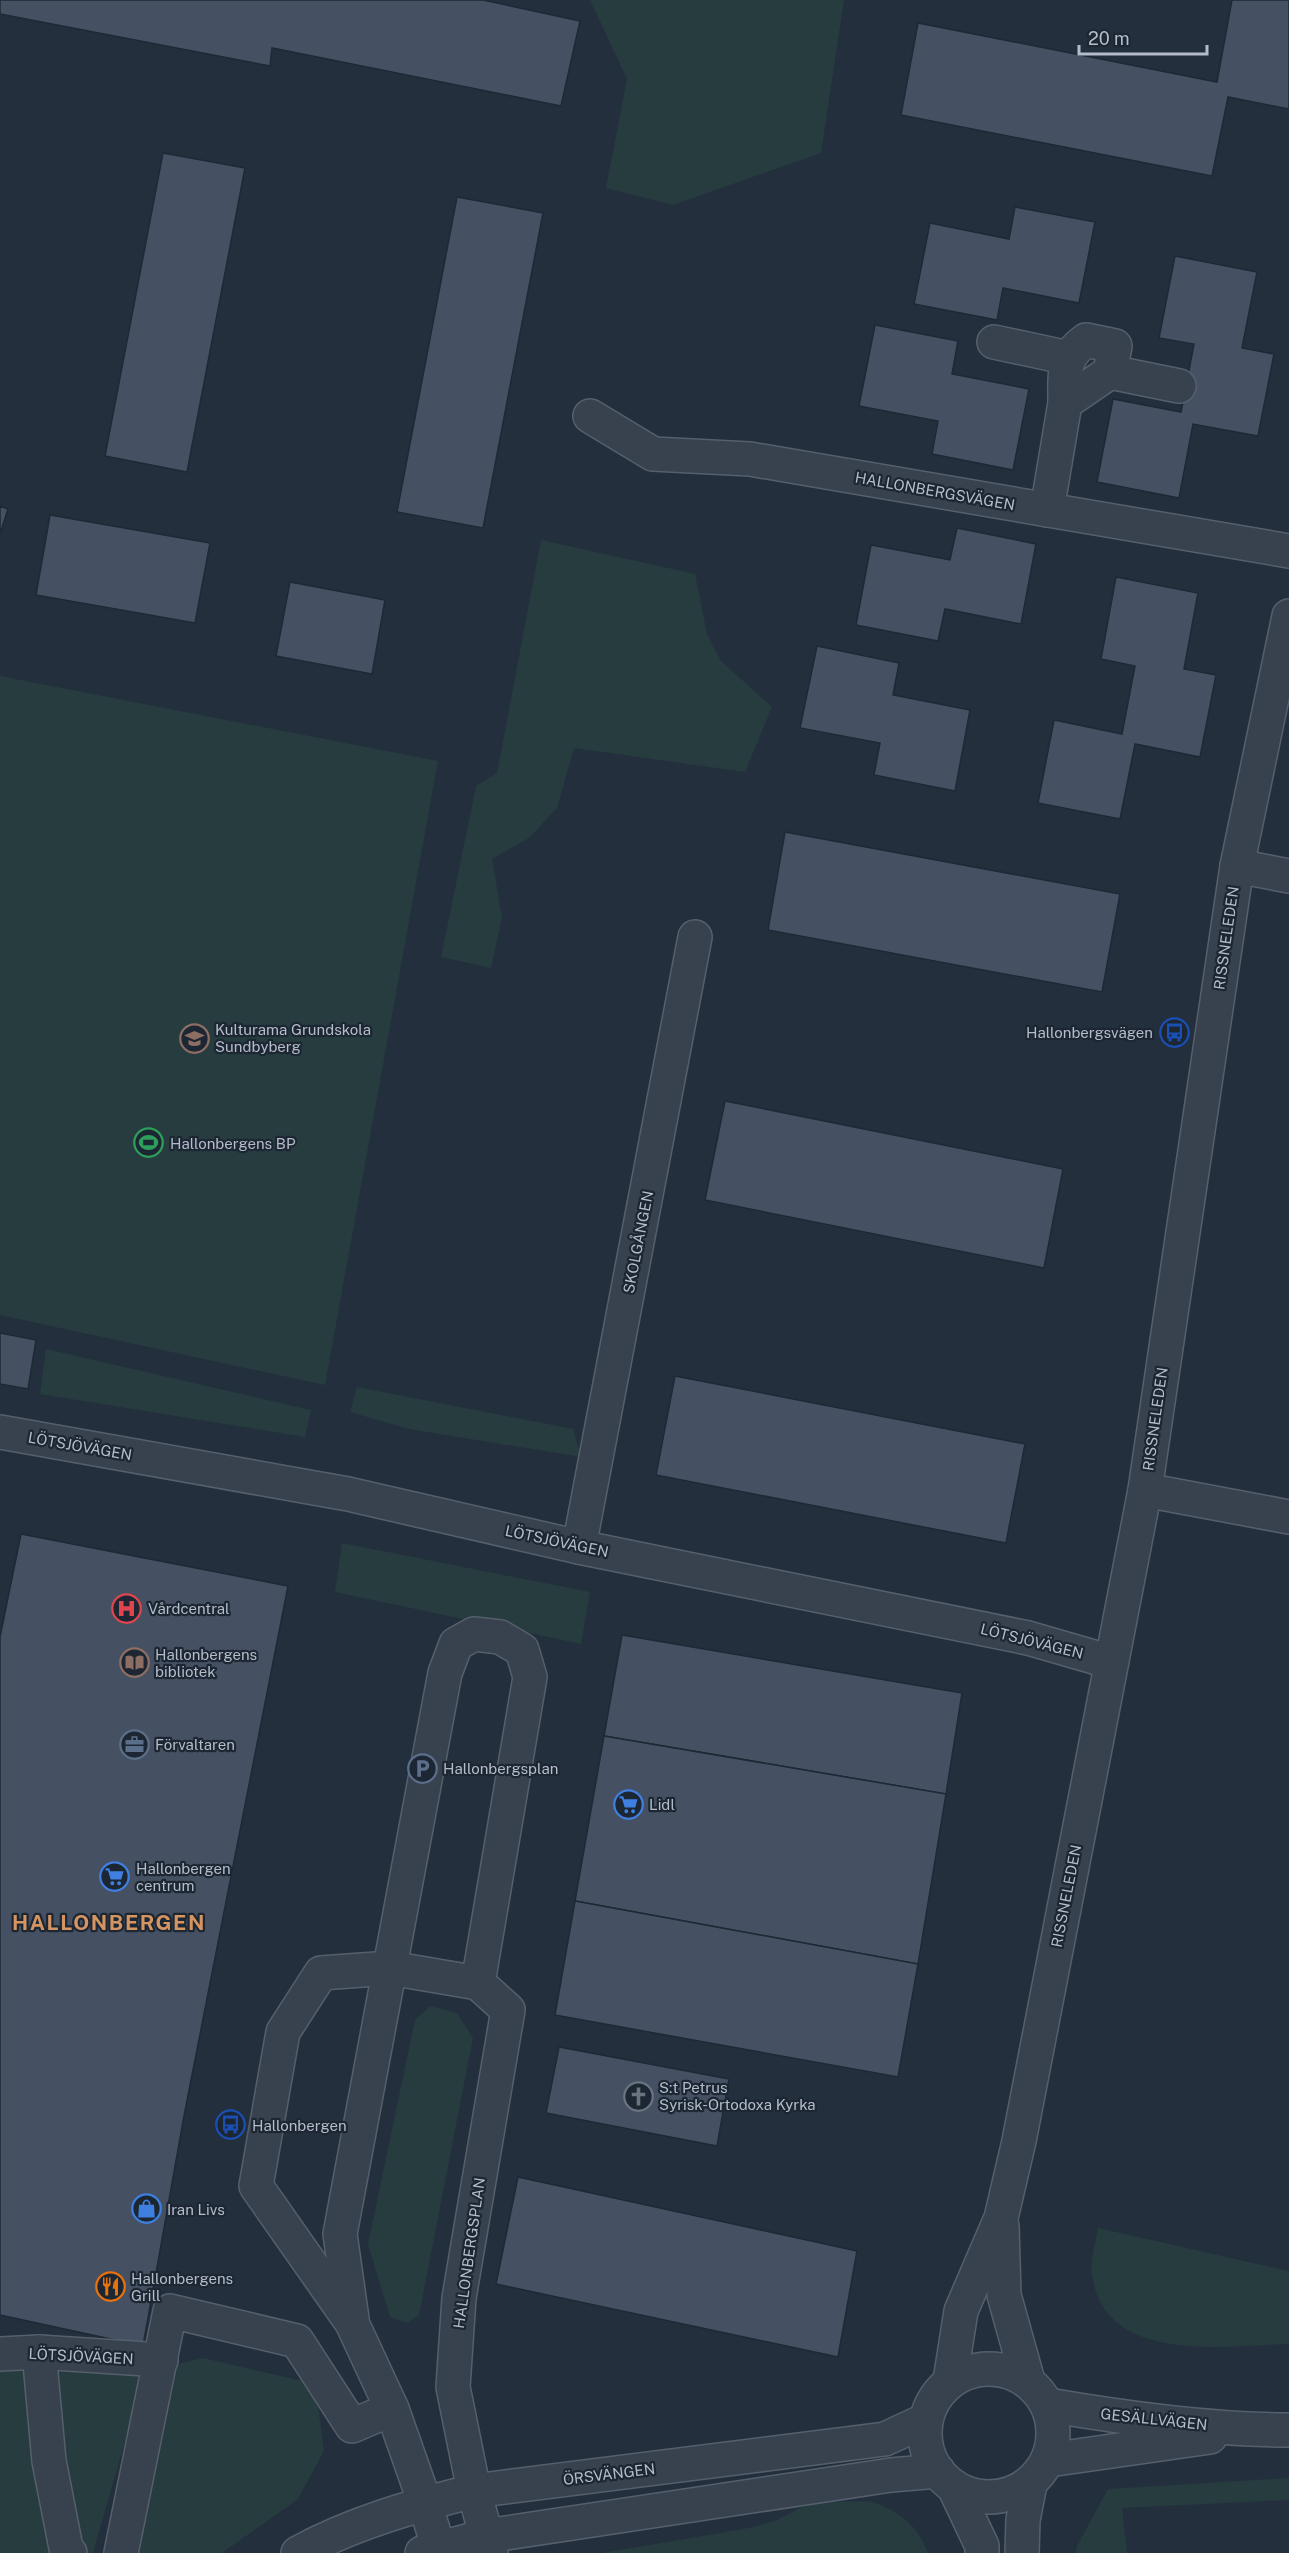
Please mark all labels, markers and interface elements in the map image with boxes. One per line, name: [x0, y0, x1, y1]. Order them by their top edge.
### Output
scale bar: [1079, 18, 1206, 56]
text: 20 m: [1088, 28, 1130, 49]
street label: HALLONBERGSVÄGEN: [854, 468, 1016, 513]
street label: RISSNELEDEN: [1210, 885, 1242, 991]
bus stop icon: Hallonbergsvägen: [1158, 1016, 1190, 1048]
place label: Kulturama Grundskola Sundbyberg: [215, 1021, 371, 1055]
school or university icon: Kulturama Grundskola Sundbyberg: [178, 1022, 210, 1054]
place label: Hallonbergsvägen: [1026, 1024, 1153, 1041]
sports icon: Hallonbergens BP: [133, 1127, 165, 1159]
place label: Hallonbergens BP: [170, 1135, 296, 1152]
street label: SKOLGÅNGEN: [619, 1189, 656, 1295]
street label: RISSNELEDEN: [1139, 1366, 1171, 1472]
street label: LÖTSJÖVÄGEN: [27, 1427, 134, 1464]
street label: LÖTSJÖVÄGEN: [504, 1521, 610, 1560]
hospital icon: Vårdcentral: [111, 1592, 143, 1624]
place label: Vårdcentral: [148, 1600, 230, 1617]
street label: LÖTSJÖVÄGEN: [979, 1619, 1085, 1662]
place label: Hallonbergens bibliotek: [155, 1646, 257, 1680]
library icon: Hallonbergens bibliotek: [118, 1647, 150, 1679]
office icon: Förvaltaren: [118, 1728, 150, 1760]
place label: Förvaltaren: [155, 1736, 235, 1753]
parking icon: Hallonbergsplan: [406, 1752, 438, 1784]
place label: Hallonbergsplan: [443, 1760, 558, 1777]
supermarket icon: Lidl: [612, 1788, 644, 1820]
place label: Lidl: [649, 1796, 675, 1813]
street label: RISSNELEDEN: [1048, 1843, 1084, 1949]
place label: Hallonbergen centrum: [136, 1860, 231, 1894]
supermarket icon: Hallonbergen centrum: [99, 1861, 131, 1893]
district label: HALLONBERGEN: [12, 1910, 206, 1935]
place label: S:t Petrus Syrisk-Ortodoxa Kyrka: [659, 2079, 816, 2113]
church icon: S:t Petrus Syrisk-Ortodoxa Kyrka: [622, 2080, 654, 2112]
bus stop icon: Hallonbergen: [215, 2109, 247, 2141]
place label: Hallonbergen: [252, 2117, 347, 2134]
street label: HALLONBERGSPLAN: [450, 2176, 488, 2330]
shop icon: Iran Livs: [130, 2193, 162, 2225]
place label: Iran Livs: [167, 2201, 225, 2218]
place label: Hallonbergens Grill: [131, 2270, 233, 2304]
restaurant icon: Hallonbergens Grill: [94, 2271, 126, 2303]
street label: LÖTSJÖVÄGEN: [28, 2344, 134, 2367]
street label: GESÄLLVÄGEN: [1100, 2404, 1208, 2433]
street label: ÖRSVÄNGEN: [562, 2459, 656, 2488]

